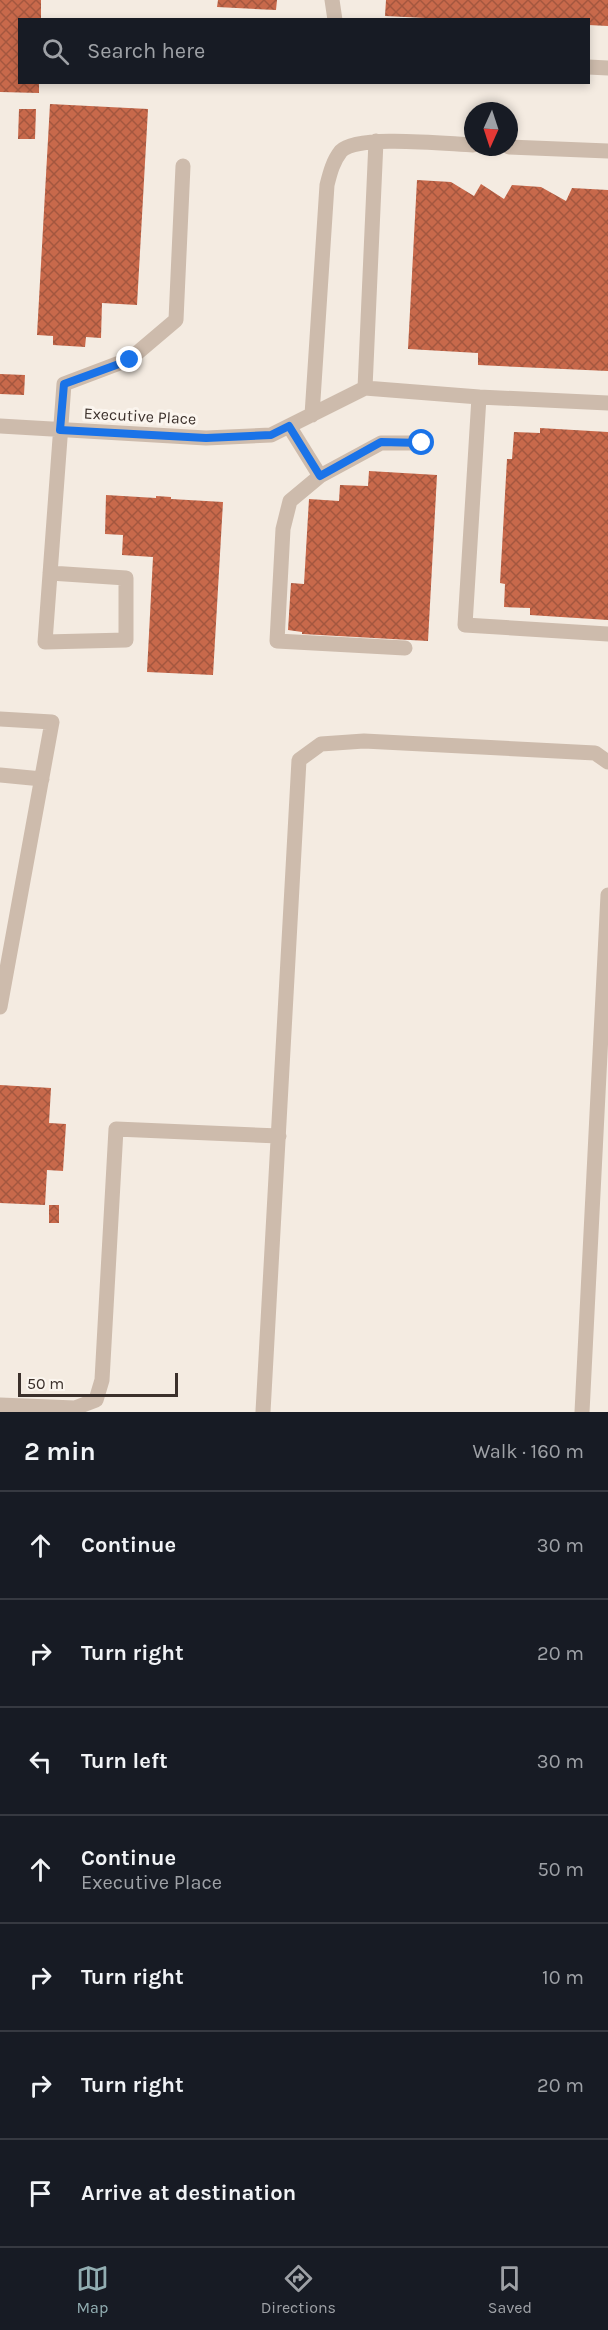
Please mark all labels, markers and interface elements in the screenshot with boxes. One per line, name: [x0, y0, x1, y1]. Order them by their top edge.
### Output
search box: [18, 18, 590, 84]
icon: search: [39, 35, 72, 68]
text: Search here: [87, 38, 205, 64]
north arrow: [464, 102, 518, 156]
route end: [116, 346, 142, 372]
street label: Executive Place: [83, 404, 197, 428]
route start: [408, 429, 434, 455]
scale bar: [18, 1370, 178, 1398]
text: 50 m: [27, 1374, 64, 1393]
text: 2 min: [24, 1436, 96, 1467]
text: Walk · 160 m: [472, 1440, 584, 1463]
icon: ahead: [24, 1529, 57, 1562]
text: Continue: [81, 1532, 176, 1558]
text: 30 m: [537, 1534, 584, 1557]
icon: right: [24, 1637, 57, 1670]
text: Turn right: [81, 1640, 184, 1666]
text: 20 m: [537, 1642, 584, 1665]
icon: left: [24, 1745, 57, 1778]
text: Turn left: [81, 1748, 168, 1774]
text: 30 m: [537, 1750, 584, 1773]
text: Continue: [81, 1845, 176, 1871]
icon: ahead: [24, 1853, 57, 1886]
text: 50 m: [537, 1858, 584, 1881]
text: Executive Place: [81, 1871, 222, 1894]
icon: right: [24, 1961, 57, 1994]
text: Turn right: [81, 1964, 184, 1990]
text: 10 m: [542, 1966, 584, 1989]
icon: right: [24, 2069, 57, 2102]
text: Turn right: [81, 2072, 184, 2098]
text: 20 m: [537, 2074, 584, 2097]
icon: arrive: [24, 2177, 57, 2210]
text: Arrive at destination: [81, 2180, 296, 2206]
tab: Map: [76, 2262, 109, 2317]
tab: Directions: [261, 2262, 336, 2317]
tab: Saved: [488, 2262, 532, 2317]

